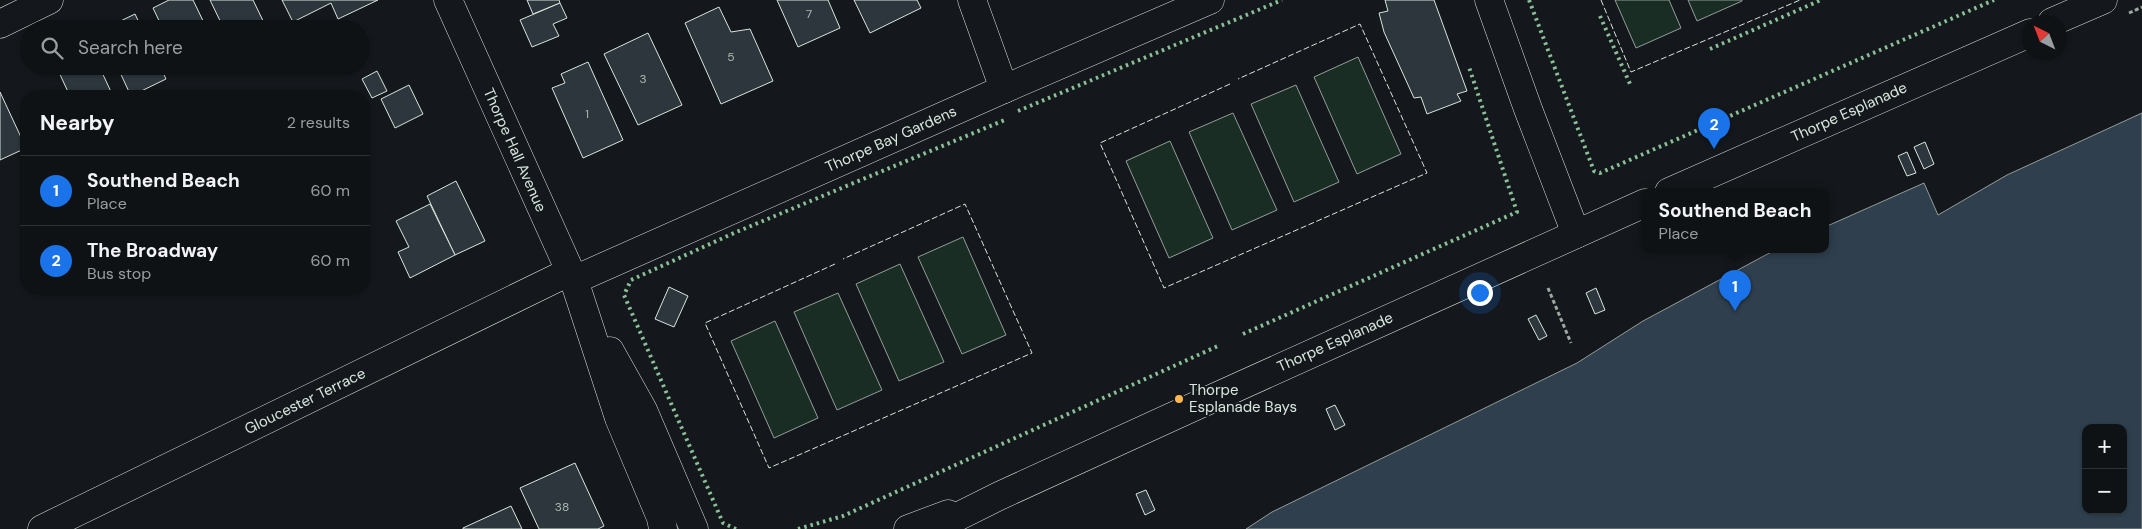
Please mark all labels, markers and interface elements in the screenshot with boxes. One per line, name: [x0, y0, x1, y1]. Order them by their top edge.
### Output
house number: 7: [806, 6, 812, 22]
north arrow: [2022, 15, 2067, 60]
search box: [20, 20, 370, 75]
icon: search: [38, 34, 66, 62]
text: Search here: [78, 35, 183, 60]
house number: 5: [727, 49, 735, 65]
house number: 3: [639, 71, 647, 87]
street label: Thorpe Esplanade: [1788, 77, 1910, 147]
street label: Thorpe Hall Avenue: [479, 85, 551, 215]
street label: Thorpe Bay Gardens: [822, 101, 960, 177]
house number: 1: [585, 106, 589, 122]
pin: 2: [1698, 108, 1730, 149]
text: Nearby: [40, 109, 114, 137]
text: 2 results: [287, 112, 350, 133]
text: Southend Beach: [87, 168, 240, 193]
text: 1: [53, 180, 59, 201]
text: 60 m: [310, 180, 350, 201]
popup: [1641, 188, 1829, 253]
text: Place: [87, 193, 127, 214]
text: Southend Beach: [1659, 198, 1811, 223]
text: Place: [1659, 223, 1698, 244]
text: The Broadway: [87, 238, 218, 263]
text: 2: [51, 250, 61, 271]
text: 60 m: [310, 250, 350, 271]
text: Bus stop: [87, 263, 151, 284]
pin: 1: [1719, 270, 1751, 311]
your location: [1467, 280, 1493, 306]
street label: Thorpe Esplanade: [1274, 307, 1396, 377]
street label: Gloucester Terrace: [241, 363, 369, 439]
place label: Thorpe Esplanade Bays: [1189, 380, 1297, 417]
marker: Thorpe Esplanade Bays: [1173, 393, 1185, 405]
map controls: [2082, 424, 2127, 514]
button: +: [2082, 424, 2127, 469]
button: −: [2082, 469, 2127, 514]
house number: 38: [555, 499, 569, 515]

